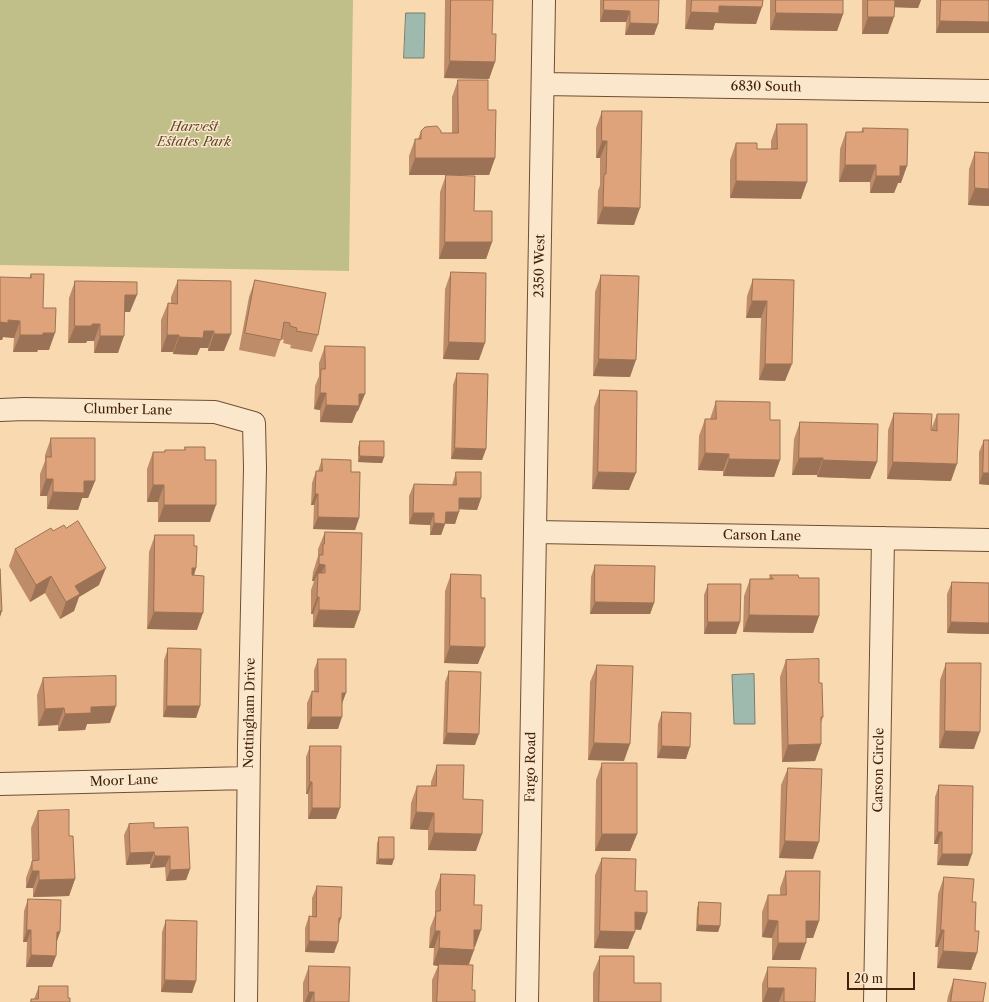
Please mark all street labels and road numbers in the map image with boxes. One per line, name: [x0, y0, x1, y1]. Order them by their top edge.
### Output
street label: 6830 South: [731, 79, 801, 95]
street label: 2350 West: [532, 234, 548, 298]
street label: Clumber Lane: [83, 401, 173, 419]
street label: Carson Lane: [723, 528, 801, 544]
street label: Nottingham Drive: [241, 657, 259, 769]
street label: Carson Circle: [870, 727, 888, 813]
street label: Fargo Road: [523, 732, 539, 802]
street label: Moor Lane: [90, 772, 158, 790]

